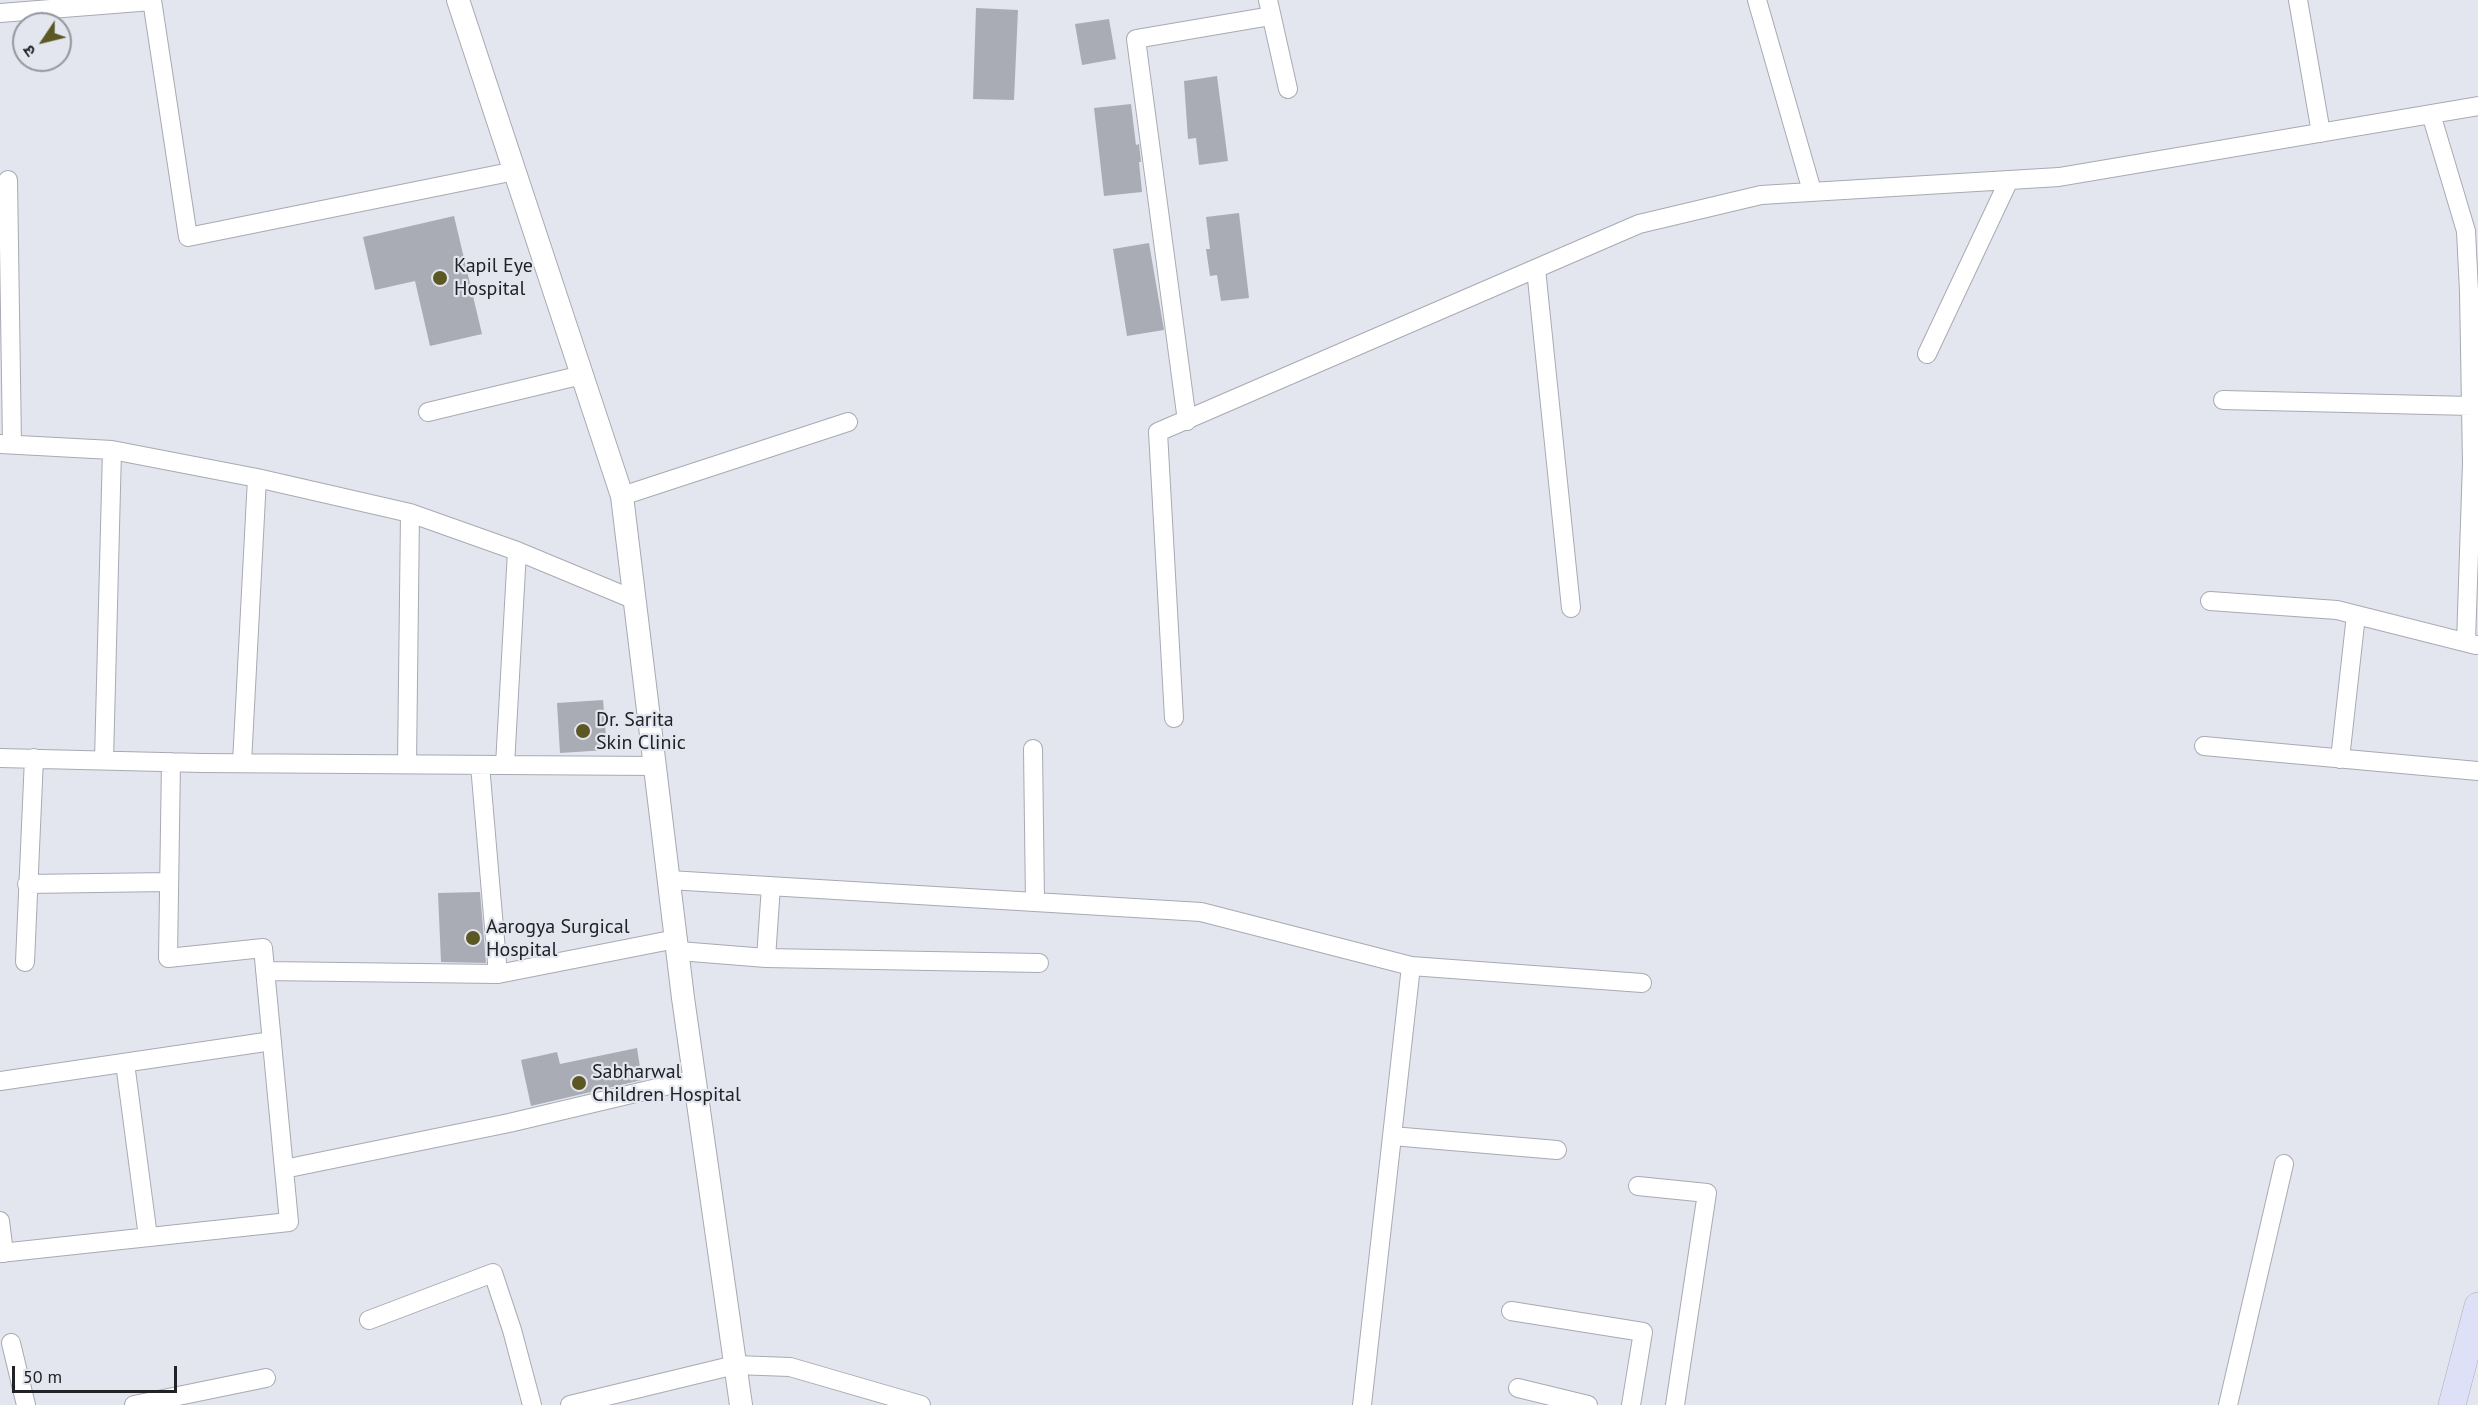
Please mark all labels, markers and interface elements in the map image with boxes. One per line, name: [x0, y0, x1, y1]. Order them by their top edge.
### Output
north arrow: [12, 12, 72, 72]
text: उ: [18, 42, 40, 61]
place label: Kapil Eye Hospital: [454, 254, 533, 301]
marker: Kapil Eye Hospital: [431, 269, 449, 287]
place label: Dr. Sarita Skin Clinic: [596, 708, 686, 755]
marker: Dr. Sarita Skin Clinic: [574, 722, 592, 740]
place label: Aarogya Surgical Hospital: [486, 915, 630, 962]
marker: Aarogya Surgical Hospital: [464, 929, 482, 947]
place label: Sabharwal Children Hospital: [592, 1060, 741, 1107]
marker: Sabharwal Children Hospital: [570, 1074, 588, 1092]
scale bar: [15, 1354, 180, 1392]
text: 50 m: [23, 1365, 62, 1388]

